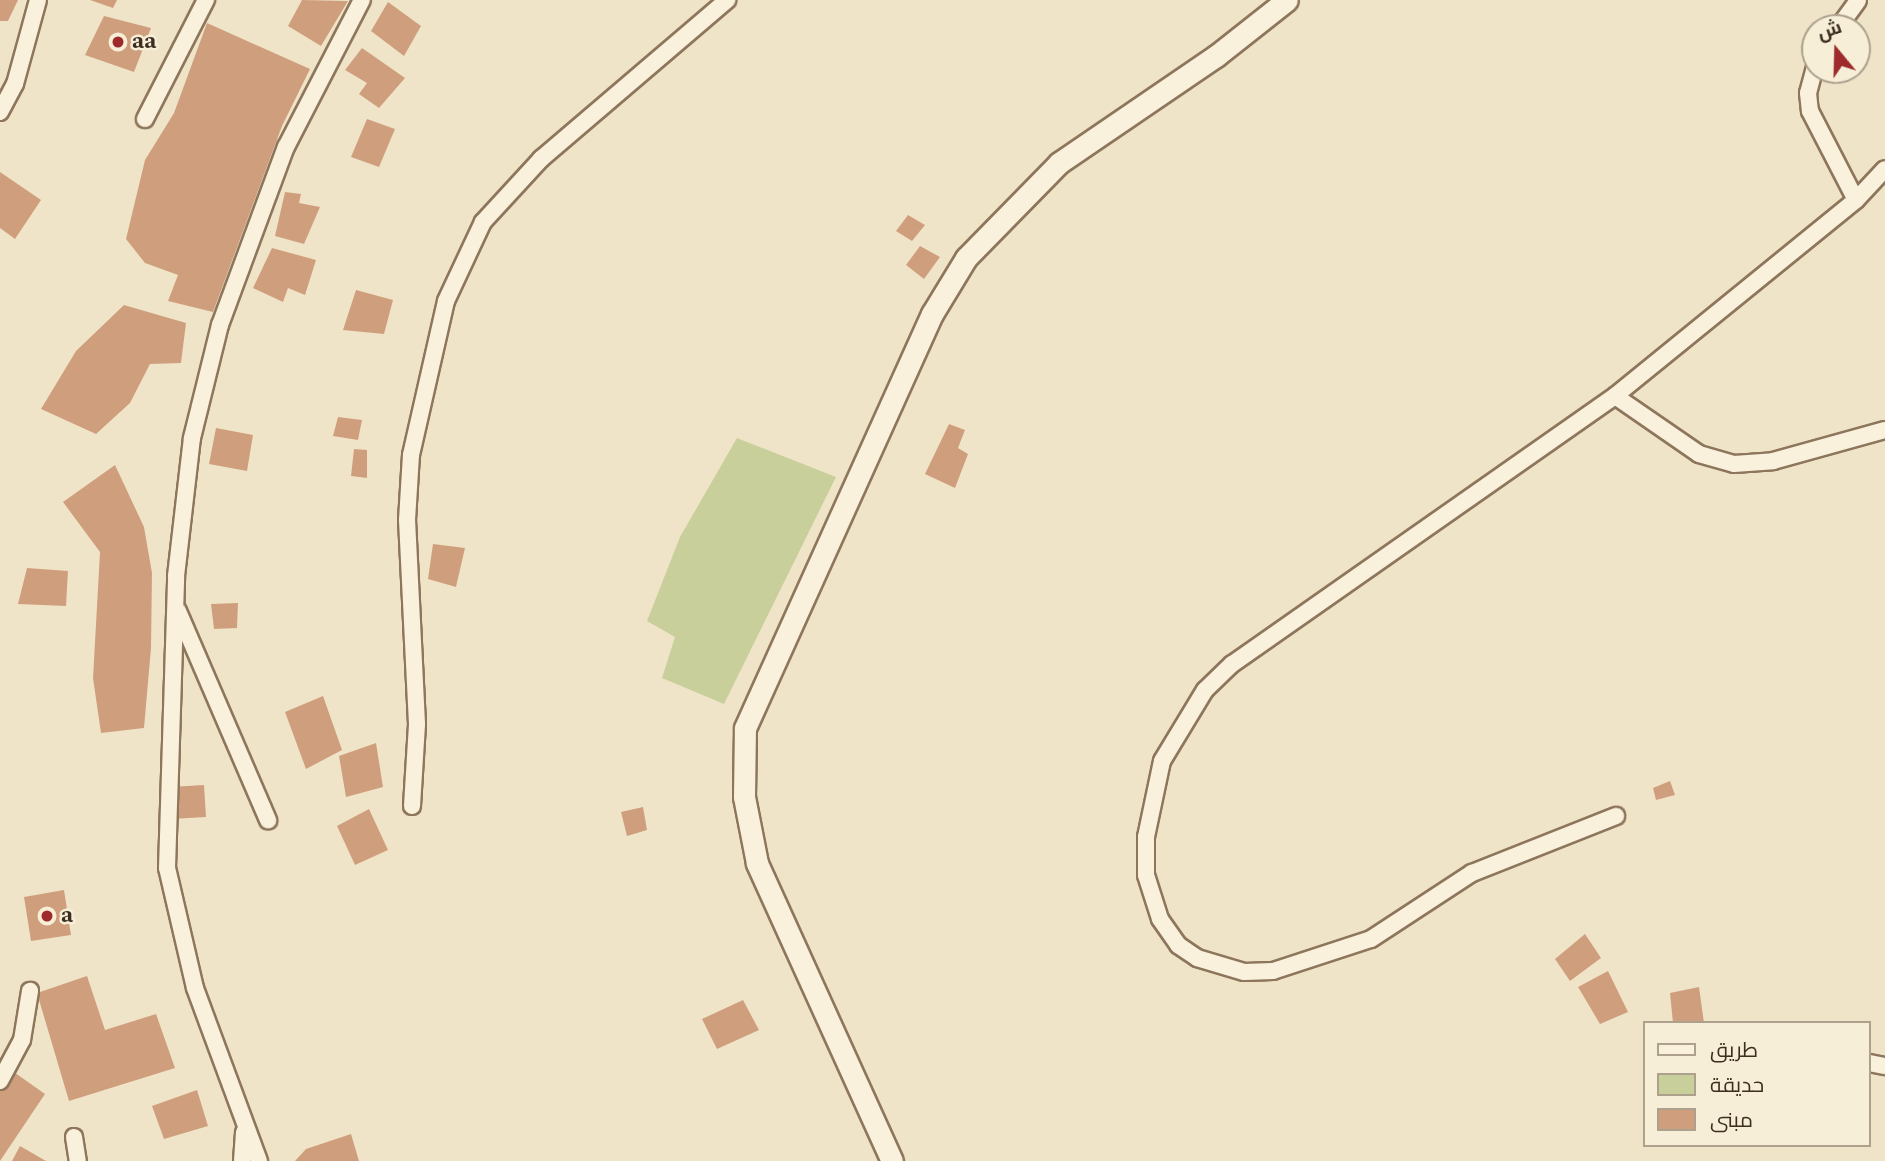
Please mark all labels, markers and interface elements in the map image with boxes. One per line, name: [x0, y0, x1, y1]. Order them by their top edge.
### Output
text: ش: [1813, 13, 1846, 48]
north arrow: [1801, 14, 1871, 84]
place label: aa: [132, 28, 157, 56]
marker: aa: [110, 34, 126, 50]
place label: a: [61, 902, 73, 930]
marker: a: [39, 908, 55, 924]
legend: [1644, 1021, 1871, 1147]
text: طريق: [1710, 1035, 1758, 1067]
text: حديقة: [1710, 1070, 1764, 1102]
text: مبنى: [1710, 1105, 1753, 1137]

